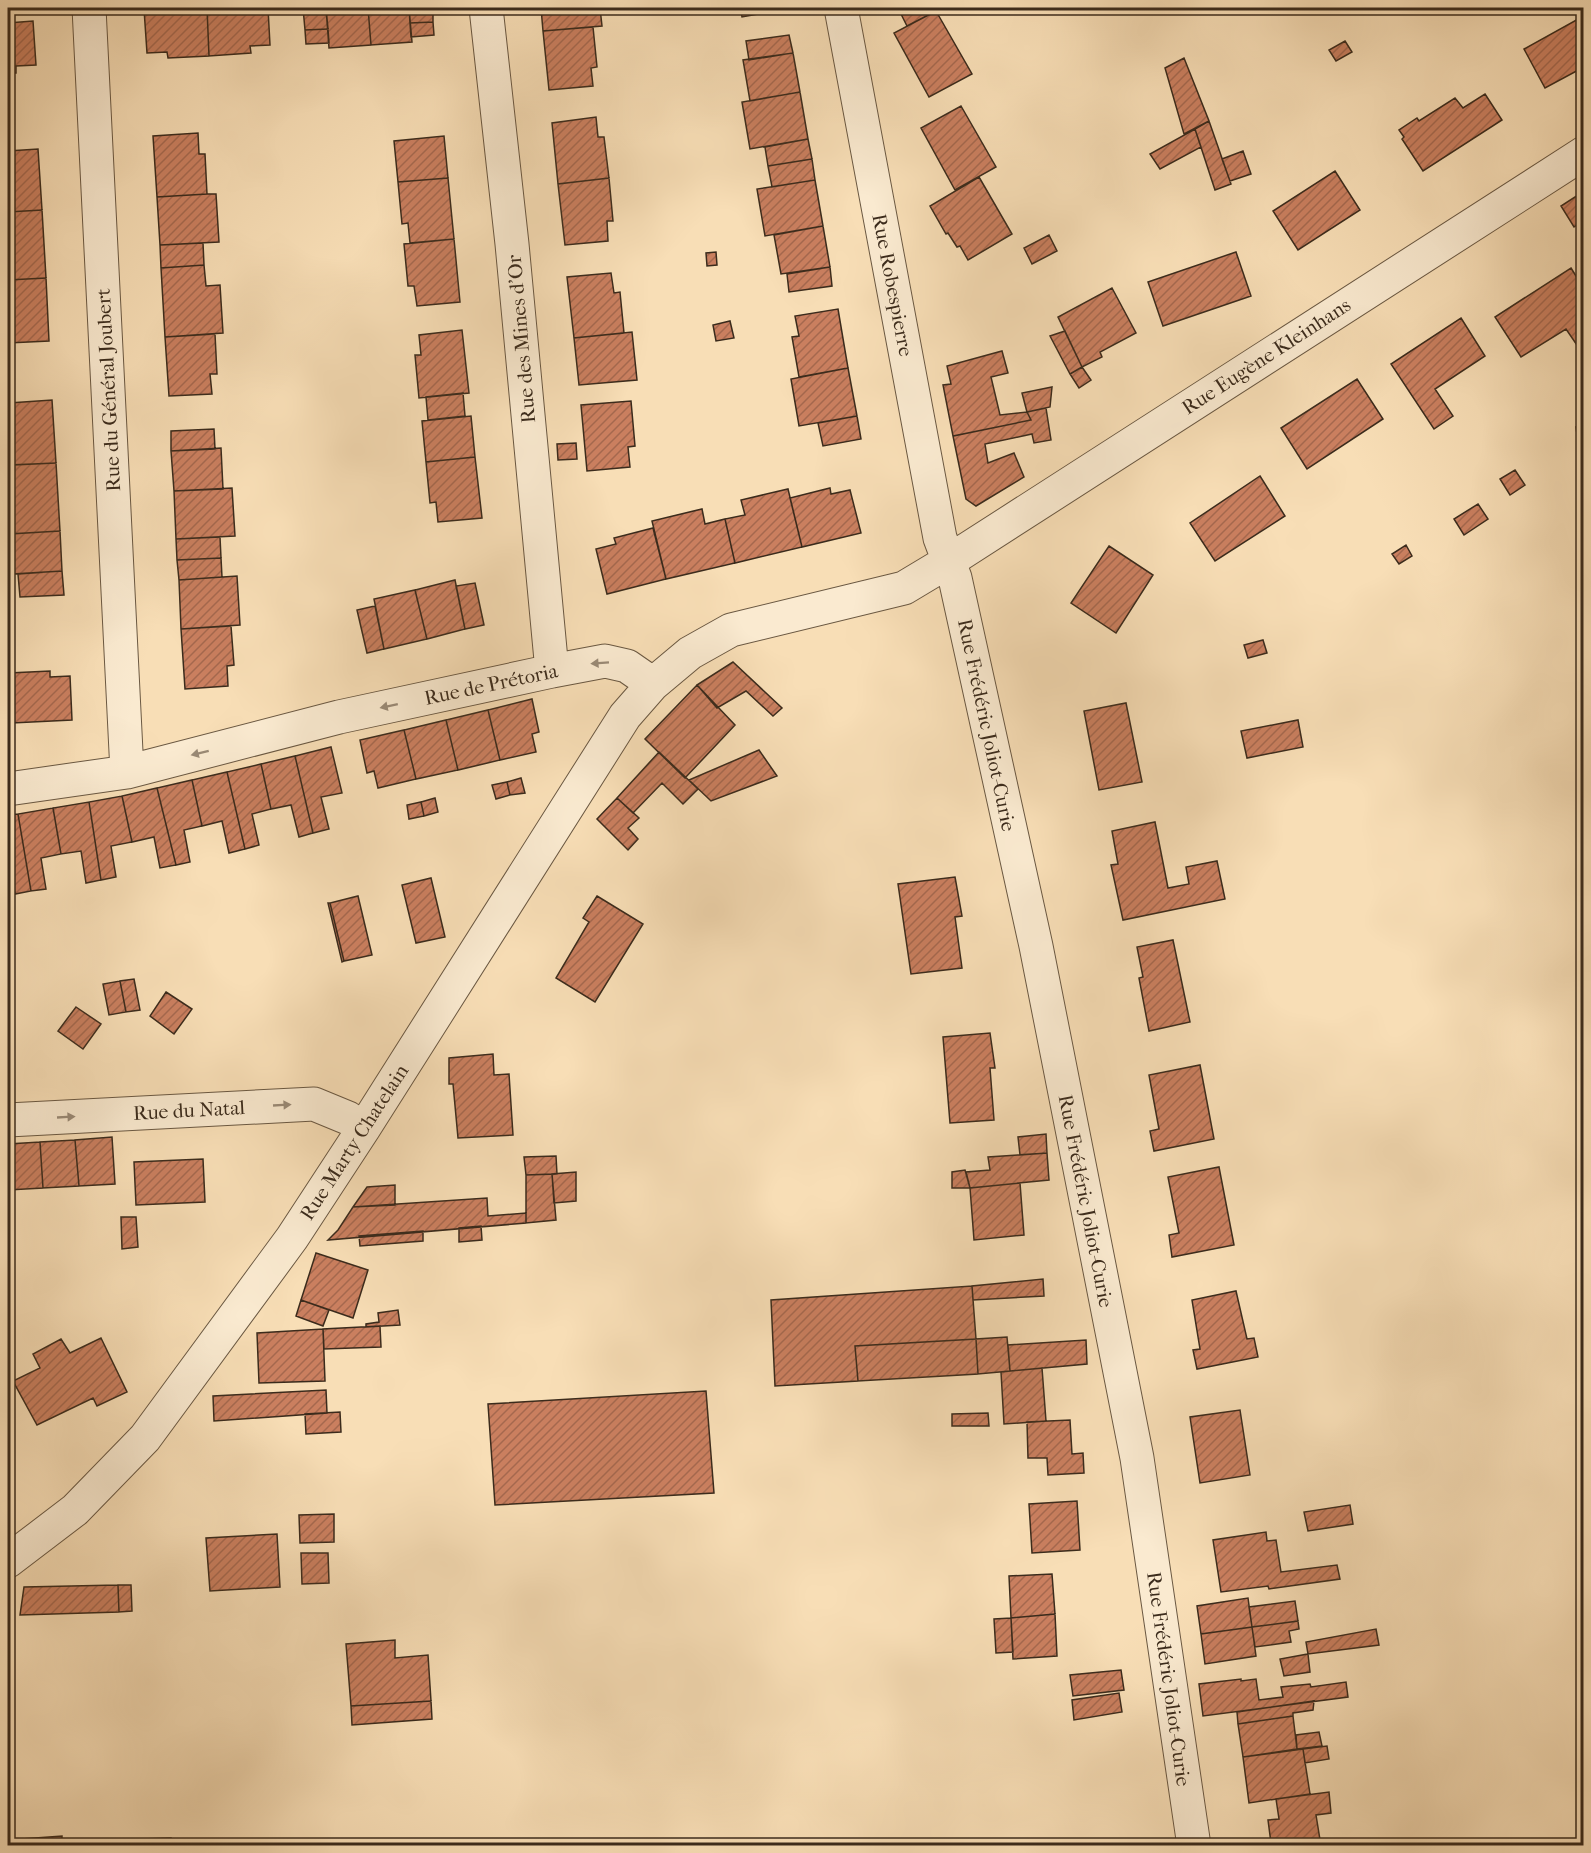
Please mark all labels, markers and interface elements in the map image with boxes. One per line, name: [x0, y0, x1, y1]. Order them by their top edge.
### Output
street label: Rue Robespierre: [867, 212, 918, 358]
street label: Rue des Mines d'Or: [503, 253, 540, 424]
street label: Rue du Général Joubert: [92, 288, 125, 492]
street label: Rue Eugène Kleinhans: [1178, 293, 1355, 419]
street label: Rue Frédéric Joliot-Curie: [953, 617, 1020, 833]
street label: Rue de Prétoria: [422, 659, 561, 710]
one-way arrow: [590, 659, 609, 668]
one-way arrow: [380, 702, 398, 712]
one-way arrow: [190, 749, 209, 759]
street label: Rue Marty Chatelain: [295, 1060, 414, 1224]
street label: Rue Frédéric Joliot-Curie: [1054, 1093, 1117, 1310]
street label: Rue du Natal: [133, 1096, 246, 1125]
one-way arrow: [272, 1101, 291, 1110]
one-way arrow: [56, 1112, 75, 1122]
street label: Rue Frédéric Joliot-Curie: [1142, 1570, 1195, 1788]

